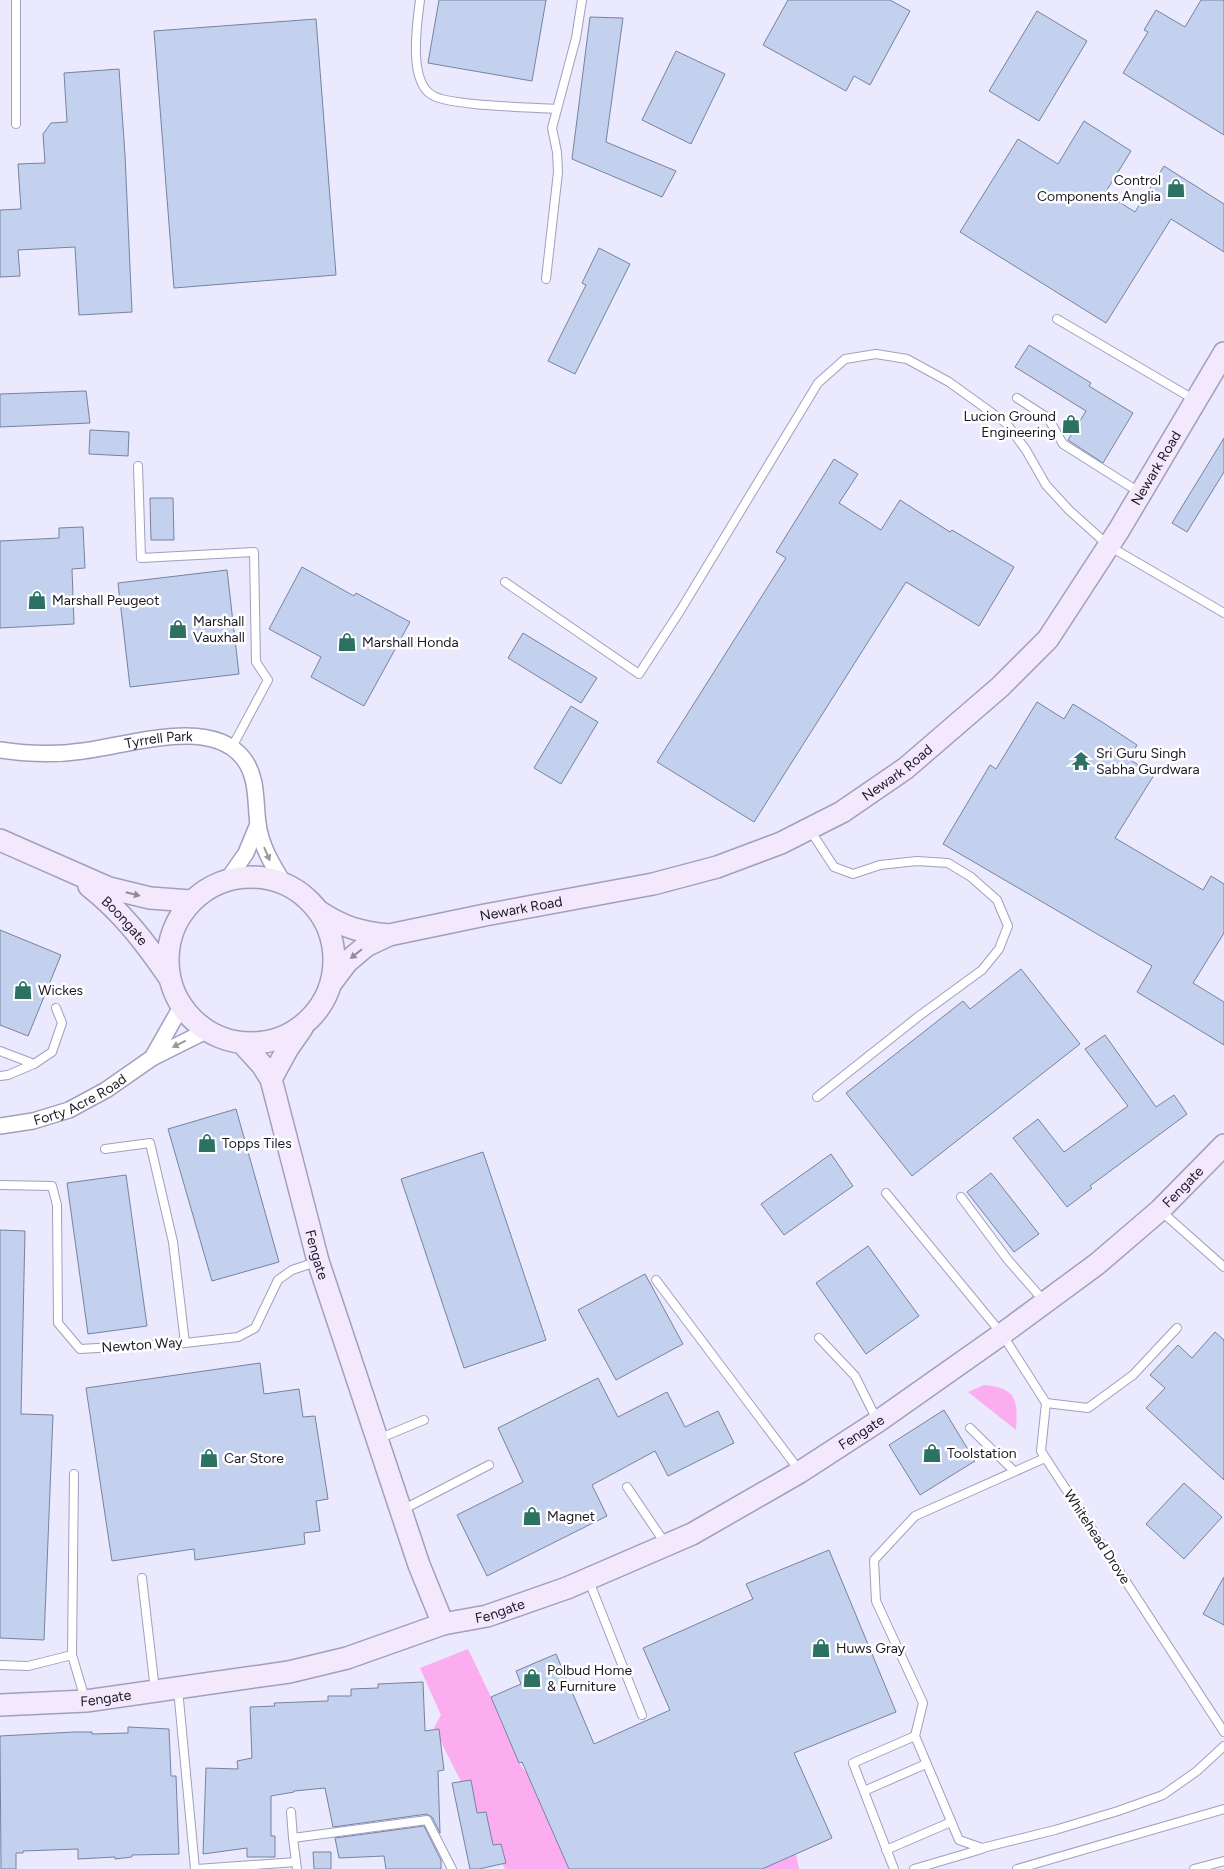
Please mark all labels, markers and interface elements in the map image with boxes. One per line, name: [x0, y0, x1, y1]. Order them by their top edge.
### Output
place label: Control Components Anglia: [1037, 172, 1161, 205]
shop icon: Control Components Anglia: [1165, 177, 1187, 199]
place label: Lucion Ground Engineering: [963, 408, 1056, 441]
shop icon: Lucion Ground Engineering: [1060, 413, 1082, 435]
street label: Newark Road: [1127, 428, 1184, 508]
shop icon: Marshall Peugeot: [26, 589, 48, 611]
place label: Marshall Peugeot: [52, 592, 160, 609]
place label: Marshall Vauxhall: [193, 613, 245, 646]
shop icon: Marshall Vauxhall: [167, 618, 189, 640]
shop icon: Marshall Honda: [336, 631, 358, 653]
place label: Marshall Honda: [362, 634, 459, 651]
street label: Tyrrell Park: [123, 727, 193, 752]
street label: Newark Road: [859, 741, 936, 804]
place label: Sri Guru Singh Sabha Gurdwara: [1096, 745, 1200, 778]
temple icon: Sri Guru Singh Sabha Gurdwara: [1070, 750, 1092, 772]
one-way arrow: [263, 847, 272, 862]
one-way arrow: [126, 890, 141, 898]
street label: Boongate: [98, 892, 152, 949]
street label: Newark Road: [478, 892, 564, 924]
one-way arrow: [350, 948, 363, 959]
shop icon: Wickes: [12, 979, 34, 1001]
place label: Wickes: [38, 982, 83, 999]
one-way arrow: [172, 1040, 186, 1048]
street label: Forty Acre Road: [31, 1070, 130, 1129]
shop icon: Topps Tiles: [196, 1132, 218, 1154]
place label: Topps Tiles: [222, 1135, 292, 1152]
street label: Fengate: [1159, 1162, 1207, 1211]
street label: Fengate: [302, 1228, 332, 1282]
street label: Newton Way: [101, 1334, 184, 1356]
street label: Fengate: [835, 1411, 888, 1453]
shop icon: Toolstation: [921, 1442, 943, 1464]
place label: Toolstation: [947, 1445, 1017, 1462]
shop icon: Car Store: [198, 1447, 220, 1469]
place label: Car Store: [224, 1450, 284, 1467]
street label: Whitehead Drove: [1060, 1487, 1134, 1588]
shop icon: Magnet: [521, 1505, 543, 1527]
place label: Magnet: [547, 1508, 595, 1525]
street label: Fengate: [474, 1595, 527, 1627]
shop icon: Huws Gray: [810, 1637, 832, 1659]
place label: Huws Gray: [836, 1640, 906, 1657]
place label: Polbud Home & Furniture: [547, 1662, 632, 1695]
shop icon: Polbud Home & Furniture: [521, 1667, 543, 1689]
street label: Fengate: [80, 1686, 133, 1710]

